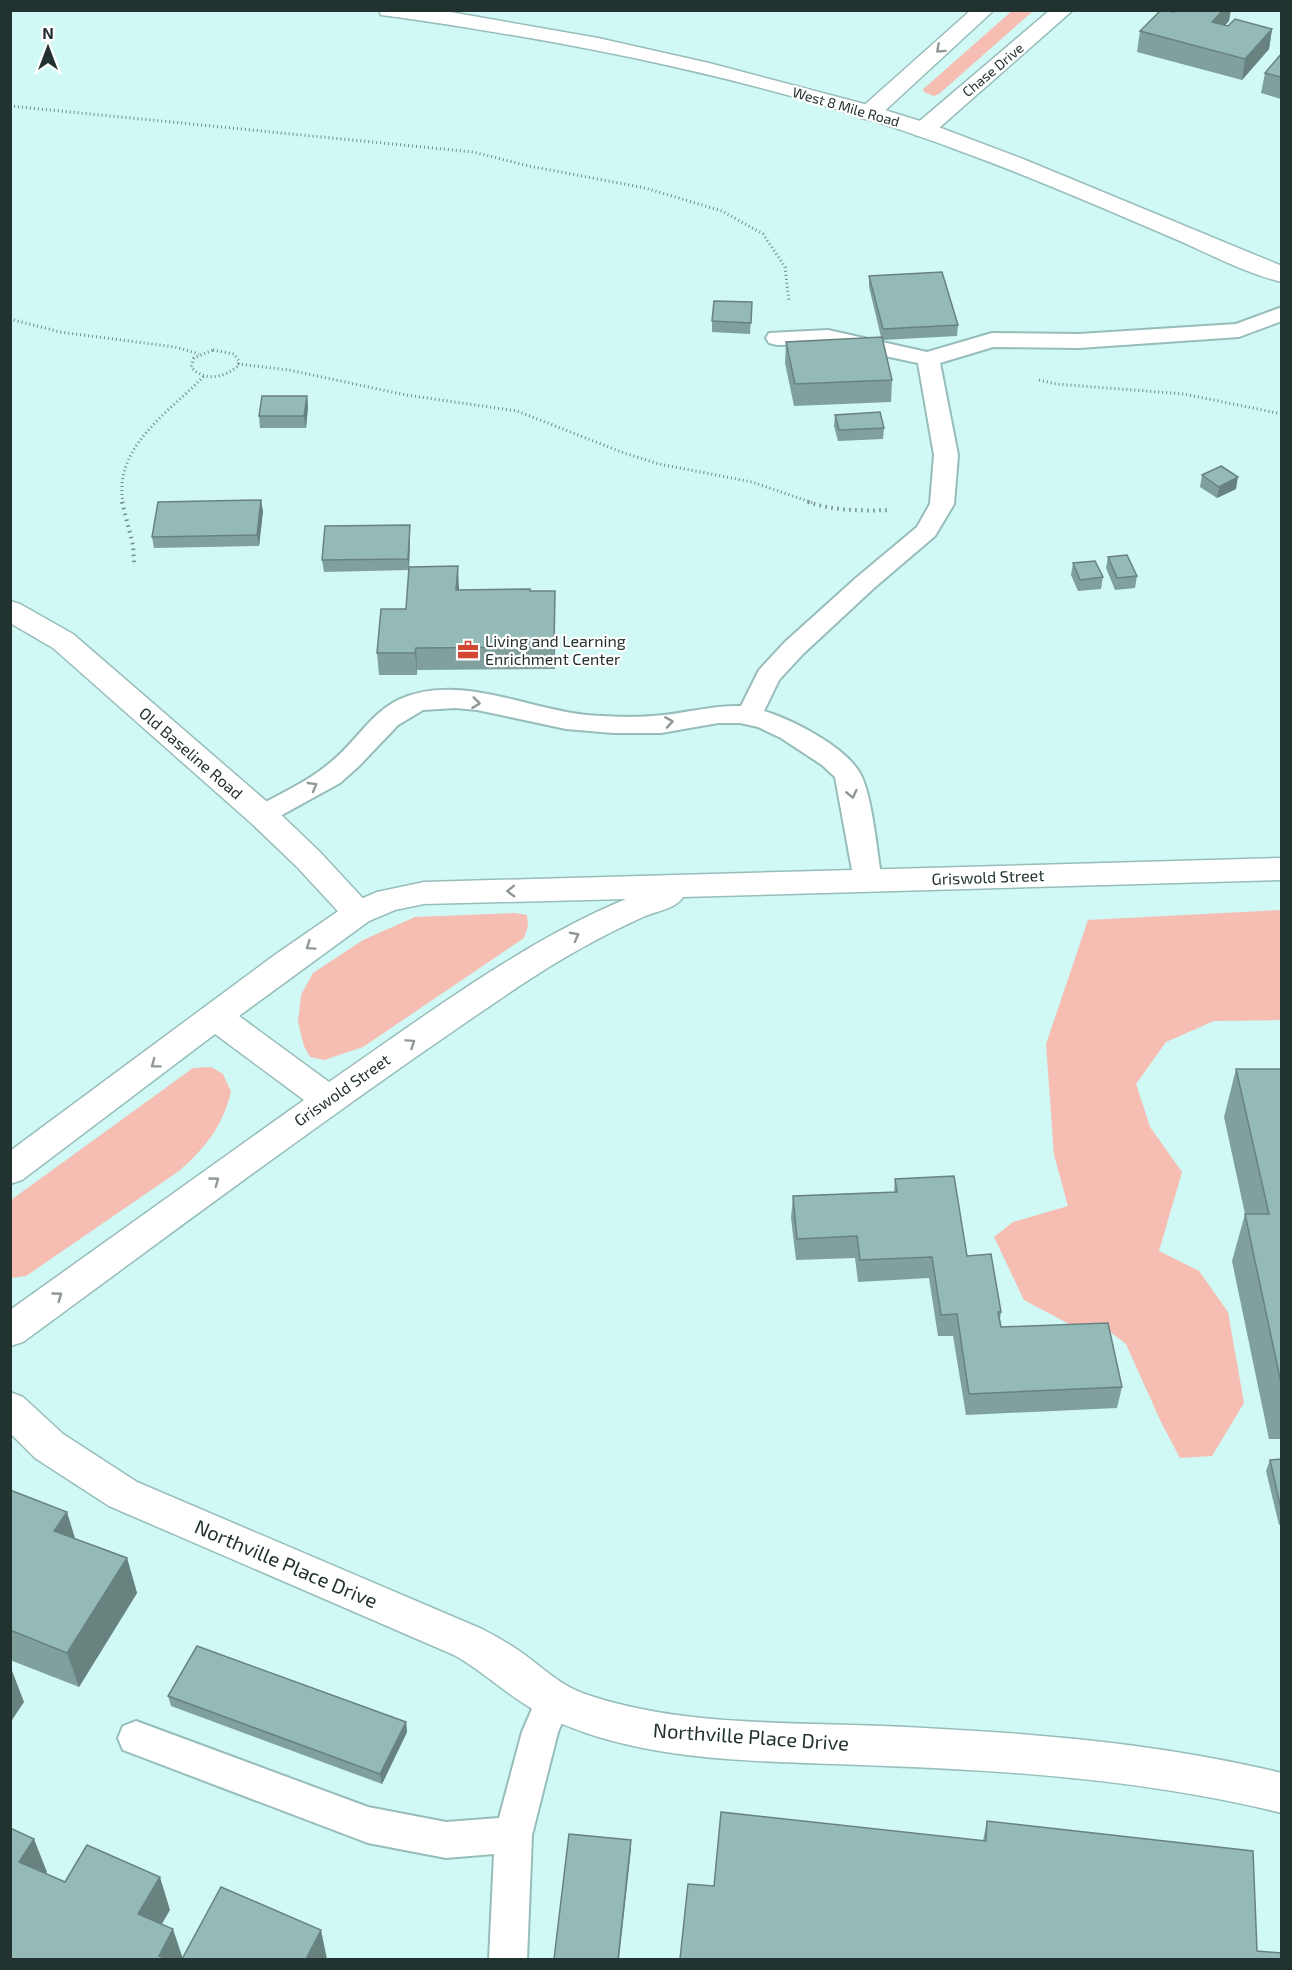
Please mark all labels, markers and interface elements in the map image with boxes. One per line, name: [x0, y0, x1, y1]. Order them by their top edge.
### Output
north arrow: [18, 18, 78, 78]
text: N: [42, 23, 54, 42]
street label: Chase Drive: [959, 39, 1027, 100]
one-way arrow: [936, 42, 947, 53]
street label: West 8 Mile Road: [791, 83, 902, 130]
place label: Living and Learning Enrichment Center: [485, 631, 626, 668]
office icon: Living and Learning Enrichment Center: [456, 638, 480, 662]
one-way arrow: [472, 697, 481, 709]
street label: Old Baseline Road: [136, 703, 247, 803]
one-way arrow: [664, 717, 674, 729]
one-way arrow: [307, 782, 317, 793]
one-way arrow: [845, 788, 858, 798]
street label: Griswold Street: [931, 865, 1045, 888]
one-way arrow: [507, 884, 516, 897]
one-way arrow: [568, 932, 579, 943]
one-way arrow: [306, 939, 317, 950]
one-way arrow: [405, 1039, 416, 1050]
street label: Griswold Street: [290, 1049, 393, 1130]
one-way arrow: [150, 1056, 161, 1067]
one-way arrow: [209, 1177, 220, 1188]
one-way arrow: [51, 1293, 62, 1304]
street label: Northville Place Drive: [191, 1514, 381, 1612]
street label: Northville Place Drive: [652, 1717, 850, 1755]

